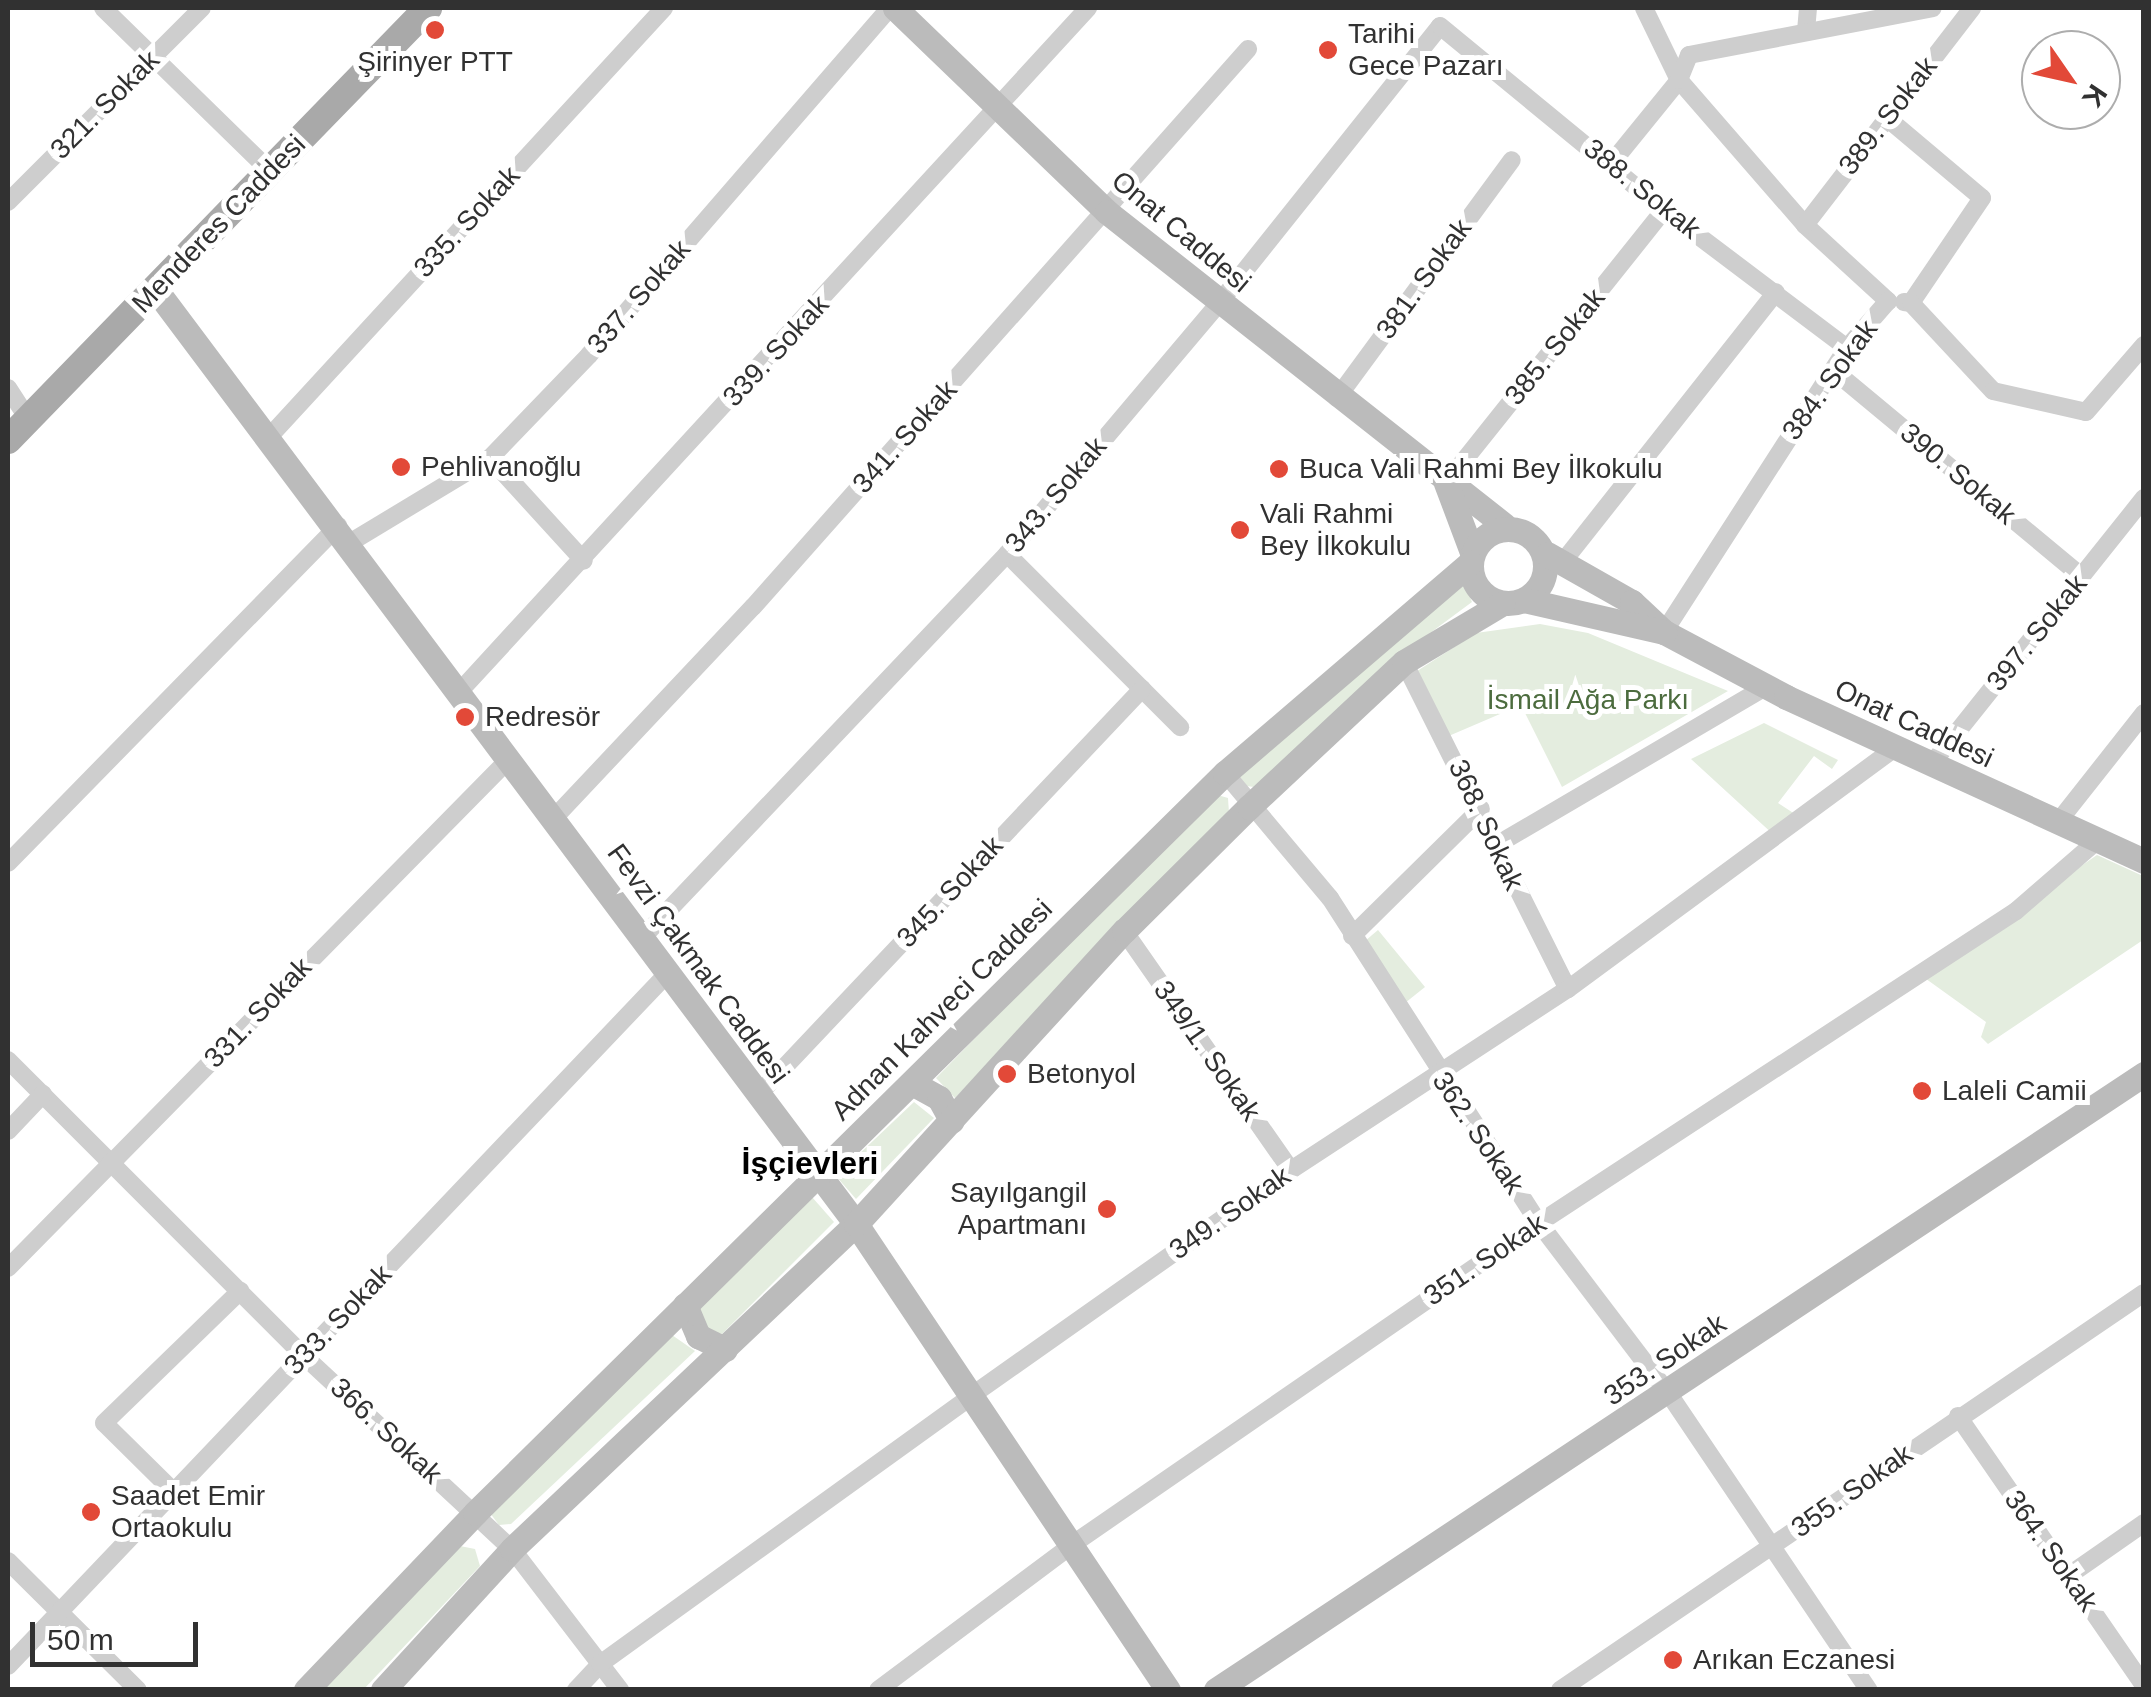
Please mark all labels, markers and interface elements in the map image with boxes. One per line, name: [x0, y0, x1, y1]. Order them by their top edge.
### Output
place label: Tarihi Gece Pazarı: [1348, 17, 1504, 83]
marker: Şirinyer PTT: [424, 19, 446, 41]
north arrow: [2021, 30, 2121, 130]
marker: Tarihi Gece Pazarı: [1317, 39, 1339, 61]
street label: 321. Sokak: [44, 44, 166, 166]
place label: Şirinyer PTT: [357, 45, 513, 79]
street label: 389. Sokak: [1832, 50, 1944, 182]
text: K: [2076, 79, 2113, 113]
street label: Menderes Caddesi: [125, 128, 313, 320]
street label: 388. Sokak: [1577, 132, 1707, 246]
street label: 335. Sokak: [407, 159, 527, 285]
street label: Onat Caddesi: [1105, 164, 1257, 300]
street label: 381. Sokak: [1369, 212, 1479, 346]
street label: 337. Sokak: [580, 233, 698, 361]
street label: 385. Sokak: [1498, 282, 1612, 412]
street label: 339. Sokak: [716, 288, 836, 414]
street label: 384. Sokak: [1775, 313, 1885, 447]
street label: 341. Sokak: [846, 374, 964, 500]
street label: 390. Sokak: [1894, 416, 2022, 532]
street label: 343. Sokak: [998, 431, 1114, 559]
place label: Pehlivanoğlu: [421, 450, 581, 484]
place label: Buca Vali Rahmi Bey İlkokulu: [1299, 452, 1663, 486]
marker: Pehlivanoğlu: [390, 456, 412, 478]
marker: Buca Vali Rahmi Bey İlkokulu: [1268, 458, 1290, 480]
place label: Vali Rahmi Bey İlkokulu: [1260, 497, 1411, 563]
marker: Vali Rahmi Bey İlkokulu: [1229, 519, 1251, 541]
street label: 397. Sokak: [1980, 568, 2094, 698]
street label: Onat Caddesi: [1829, 673, 1999, 775]
park label: İsmail Ağa Parkı: [1486, 683, 1690, 717]
place label: Redresör: [485, 700, 600, 734]
marker: Redresör: [454, 706, 476, 728]
street label: 368. Sokak: [1441, 754, 1531, 896]
street label: 345. Sokak: [890, 829, 1010, 955]
street label: Fevzi Çakmak Caddesi: [600, 838, 796, 1090]
street label: Adnan Kahveci Caddesi: [824, 892, 1060, 1128]
street label: 331. Sokak: [197, 951, 319, 1075]
street label: 349/1. Sokak: [1146, 974, 1268, 1128]
place label: Betonyol: [1027, 1057, 1136, 1091]
marker: Betonyol: [996, 1063, 1018, 1085]
street label: 362. Sokak: [1425, 1066, 1531, 1200]
place label: Laleli Camii: [1942, 1074, 2087, 1108]
marker: Laleli Camii: [1911, 1080, 1933, 1102]
district label: İşçievleri: [742, 1144, 878, 1182]
street label: 349. Sokak: [1163, 1159, 1297, 1267]
place label: Sayılgangil Apartmanı: [950, 1176, 1087, 1242]
marker: Sayılgangil Apartmanı: [1096, 1198, 1118, 1220]
street label: 351. Sokak: [1418, 1207, 1552, 1313]
street label: 333. Sokak: [277, 1258, 399, 1382]
street label: 353. Sokak: [1598, 1307, 1732, 1413]
street label: 366. Sokak: [323, 1371, 449, 1491]
street label: 355. Sokak: [1785, 1437, 1919, 1545]
place label: Saadet Emir Ortaokulu: [111, 1479, 265, 1545]
street label: 364. Sokak: [1997, 1484, 2105, 1618]
marker: Saadet Emir Ortaokulu: [80, 1501, 102, 1523]
scale bar: [35, 1602, 202, 1664]
text: 50 m: [47, 1623, 114, 1656]
place label: Arıkan Eczanesi: [1693, 1643, 1895, 1677]
marker: Arıkan Eczanesi: [1662, 1649, 1684, 1671]

